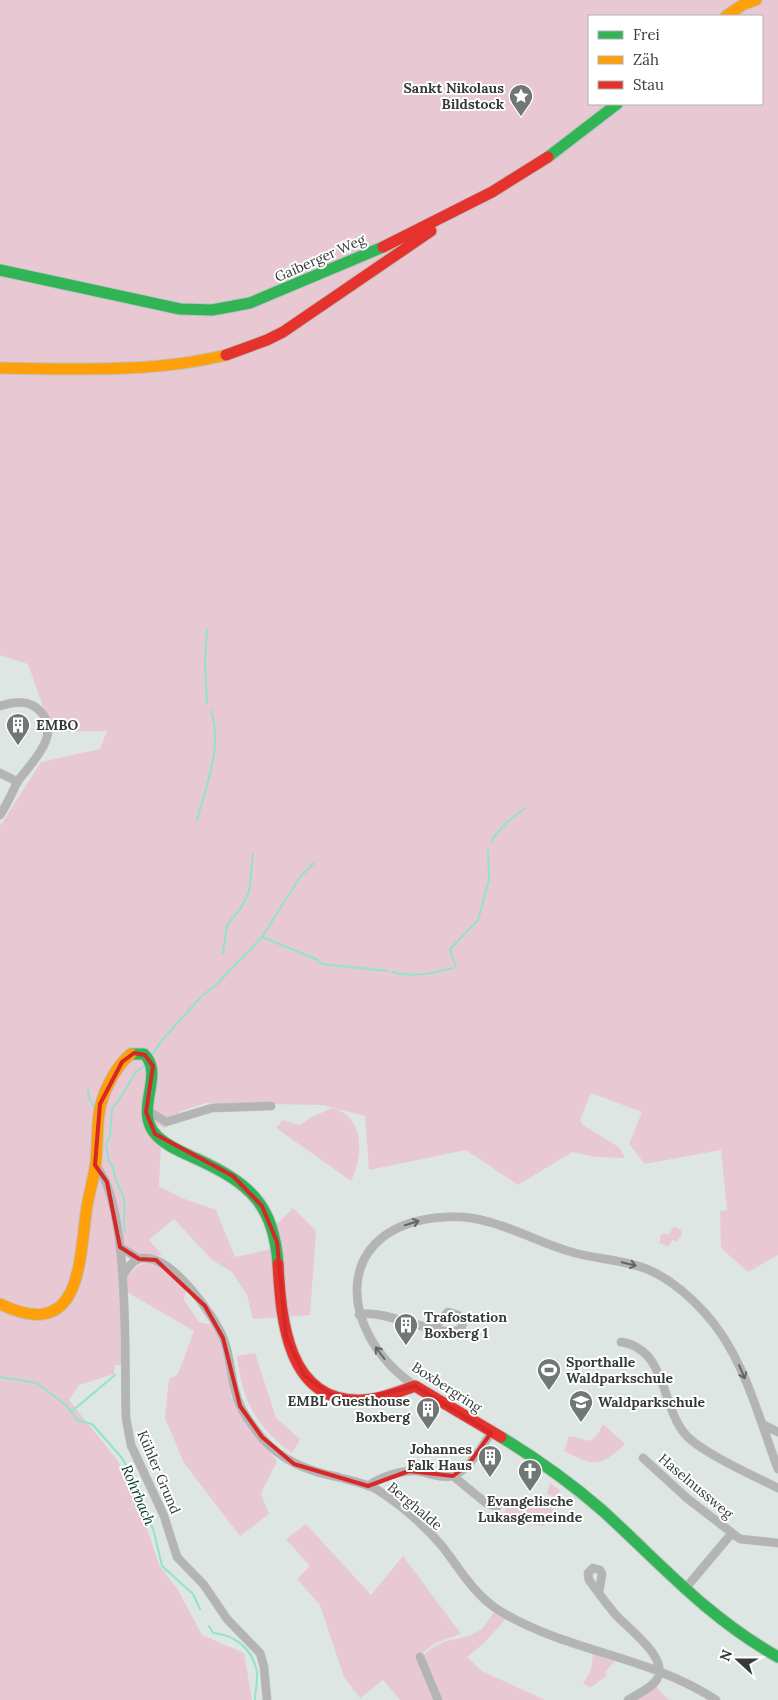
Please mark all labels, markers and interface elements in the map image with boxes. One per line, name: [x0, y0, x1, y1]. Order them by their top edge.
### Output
legend: [588, 15, 763, 105]
text: Frei: [633, 25, 660, 44]
text: Zäh: [633, 50, 659, 69]
text: Stau: [633, 75, 664, 94]
place label: Sankt Nikolaus Bildstock: [403, 79, 505, 113]
place icon: Sankt Nikolaus Bildstock: [508, 83, 534, 117]
street label: Gaiberger Weg: [272, 230, 368, 286]
building icon: EMBO: [5, 712, 31, 746]
place label: EMBO: [36, 716, 79, 734]
one-way arrow: [404, 1217, 420, 1227]
one-way arrow: [620, 1260, 636, 1269]
place label: Trafostation Boxberg 1: [424, 1308, 507, 1342]
building icon: Trafostation Boxberg 1: [393, 1312, 419, 1346]
one-way arrow: [375, 1347, 386, 1360]
place label: Sporthalle Waldparkschule: [566, 1353, 674, 1387]
sports icon: Sporthalle Waldparkschule: [536, 1357, 562, 1391]
street label: Boxbergring: [409, 1358, 486, 1416]
one-way arrow: [738, 1364, 747, 1379]
school or university icon: Waldparkschule: [568, 1389, 594, 1423]
place label: EMBL Guesthouse Boxberg: [288, 1392, 411, 1426]
place label: Waldparkschule: [598, 1393, 706, 1411]
building icon: EMBL Guesthouse Boxberg: [415, 1396, 441, 1430]
street label: Kühler Grund: [133, 1427, 185, 1517]
place label: Johannes Falk Haus: [407, 1440, 472, 1474]
building icon: Johannes Falk Haus: [477, 1444, 503, 1478]
street label: Haselnussweg: [655, 1450, 737, 1523]
church icon: Evangelische Lukasgemeinde: [517, 1458, 543, 1492]
water label: Rohrbach: [117, 1462, 160, 1528]
street label: Berghalde: [384, 1478, 446, 1534]
place label: Evangelische Lukasgemeinde: [478, 1492, 583, 1526]
north arrow: [713, 1635, 763, 1685]
text: N: [716, 1647, 736, 1664]

